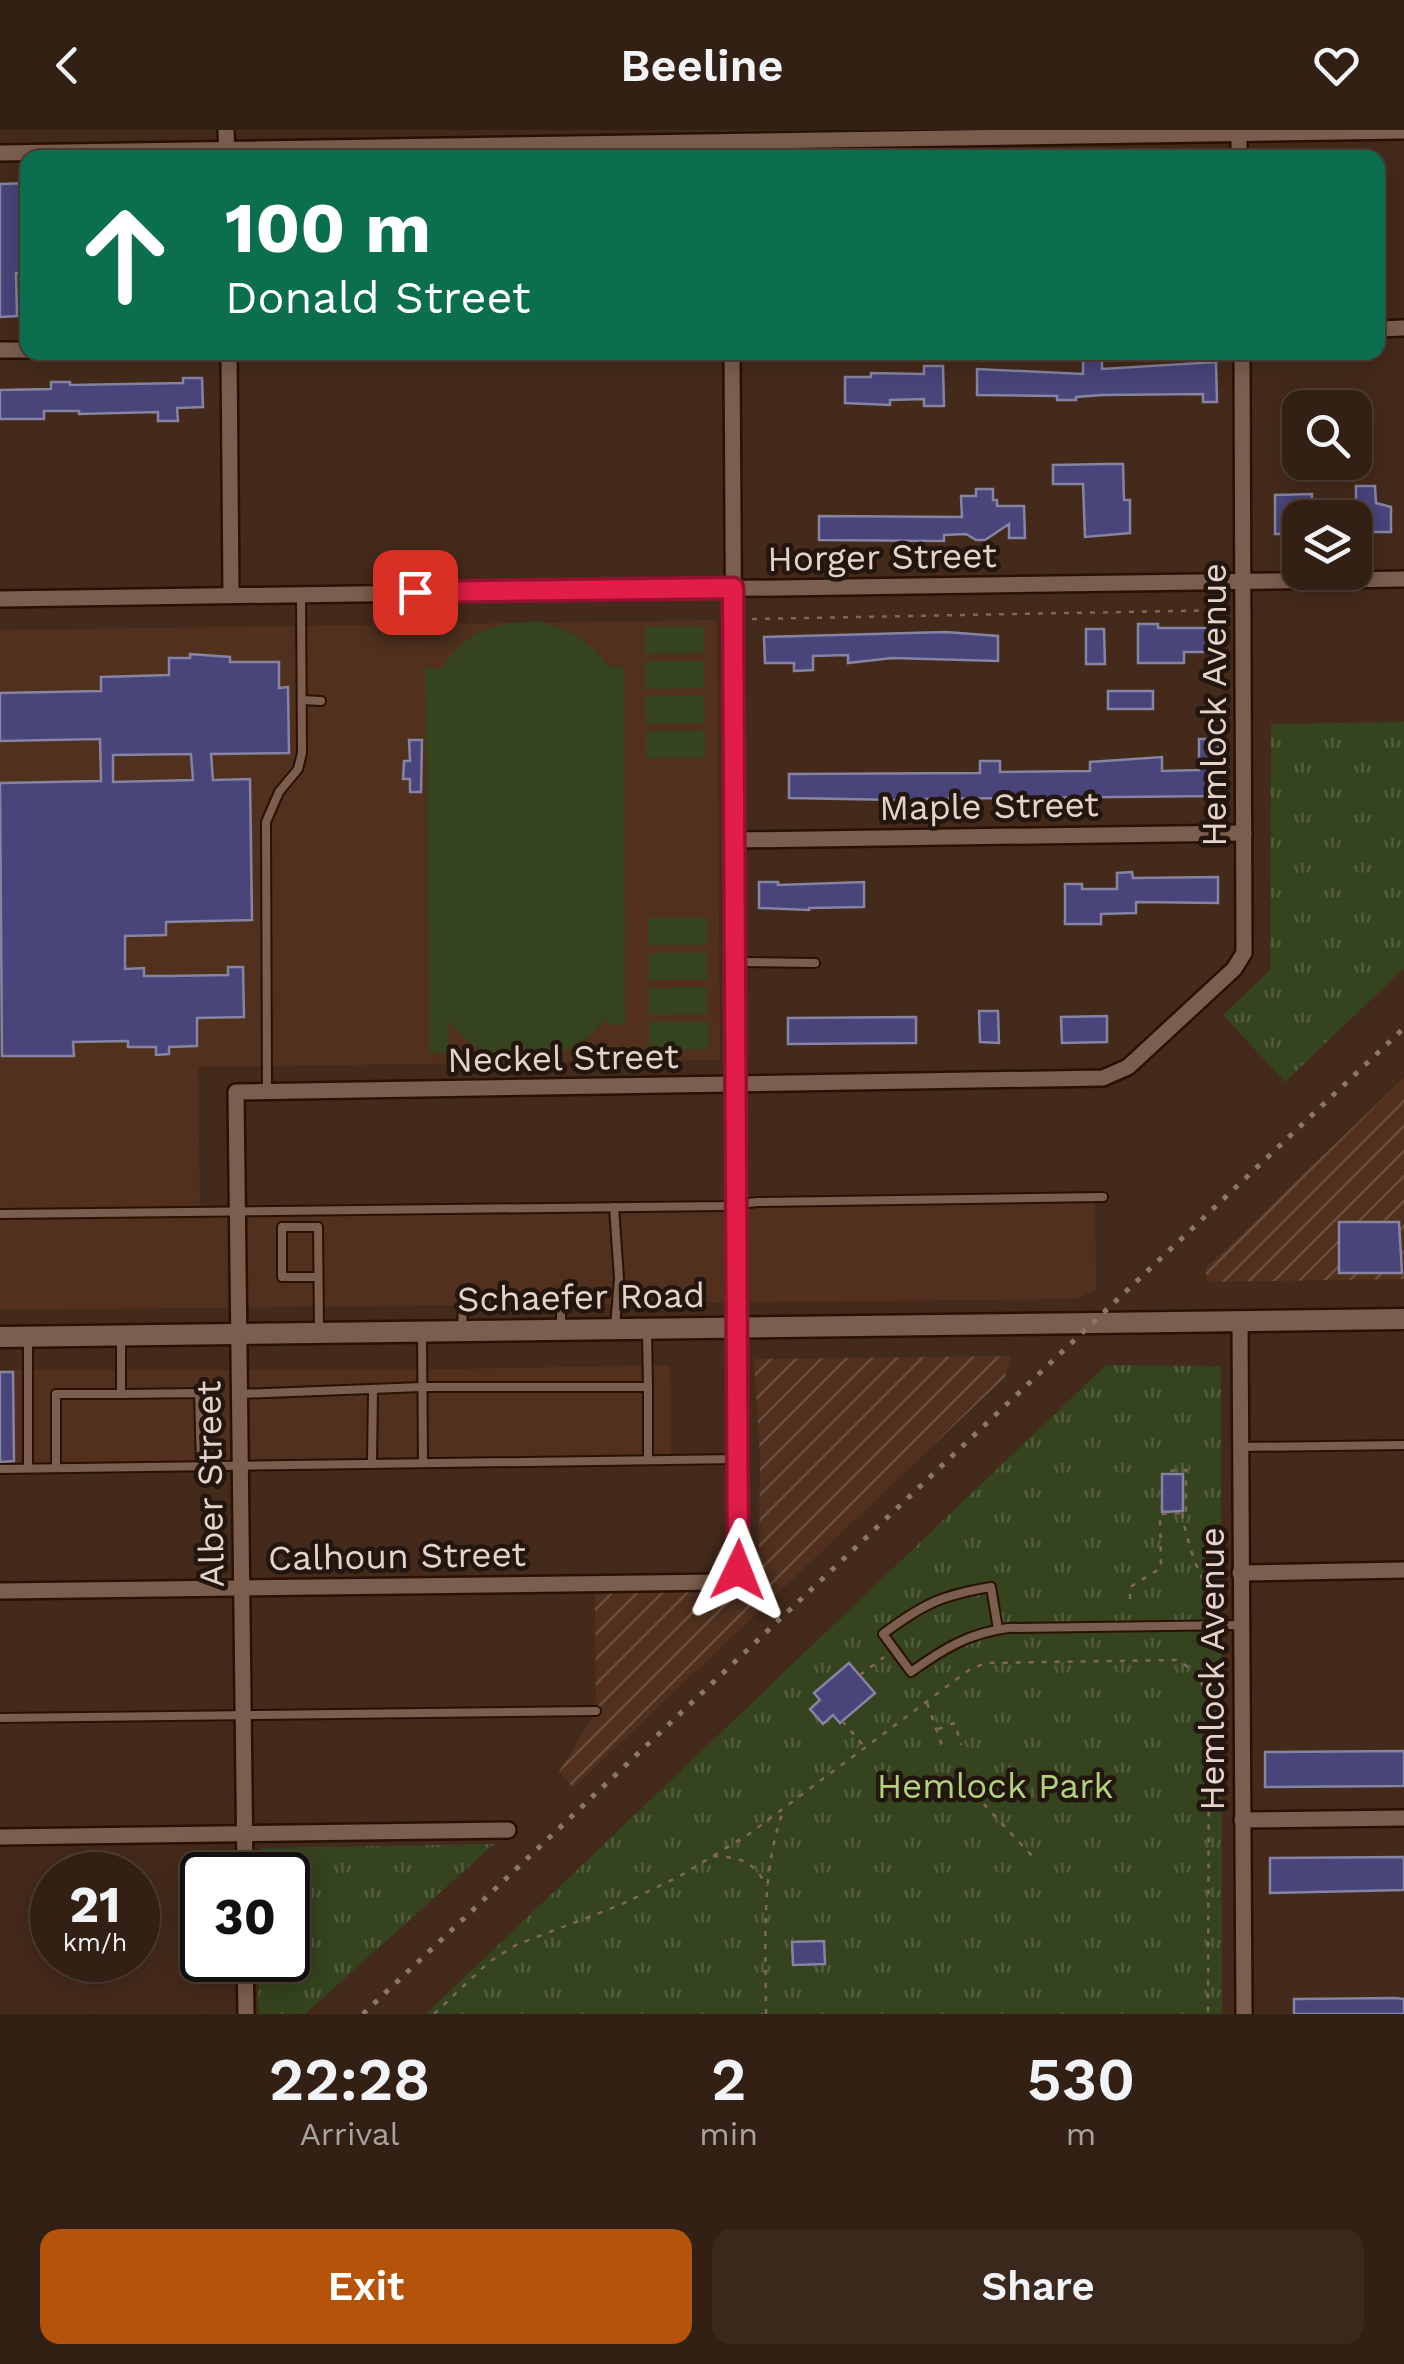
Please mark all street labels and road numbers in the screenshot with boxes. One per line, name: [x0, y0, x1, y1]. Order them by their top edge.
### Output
street label: Horger Street: [767, 534, 997, 580]
street label: Hemlock Avenue: [1193, 563, 1235, 847]
street label: Maple Street: [879, 783, 1099, 829]
street label: Neckel Street: [447, 1035, 679, 1081]
street label: Schaefer Road: [457, 1274, 705, 1320]
street label: Alber Street: [187, 1380, 233, 1588]
street label: Hemlock Avenue: [1191, 1527, 1233, 1811]
street label: Calhoun Street: [268, 1533, 527, 1579]

